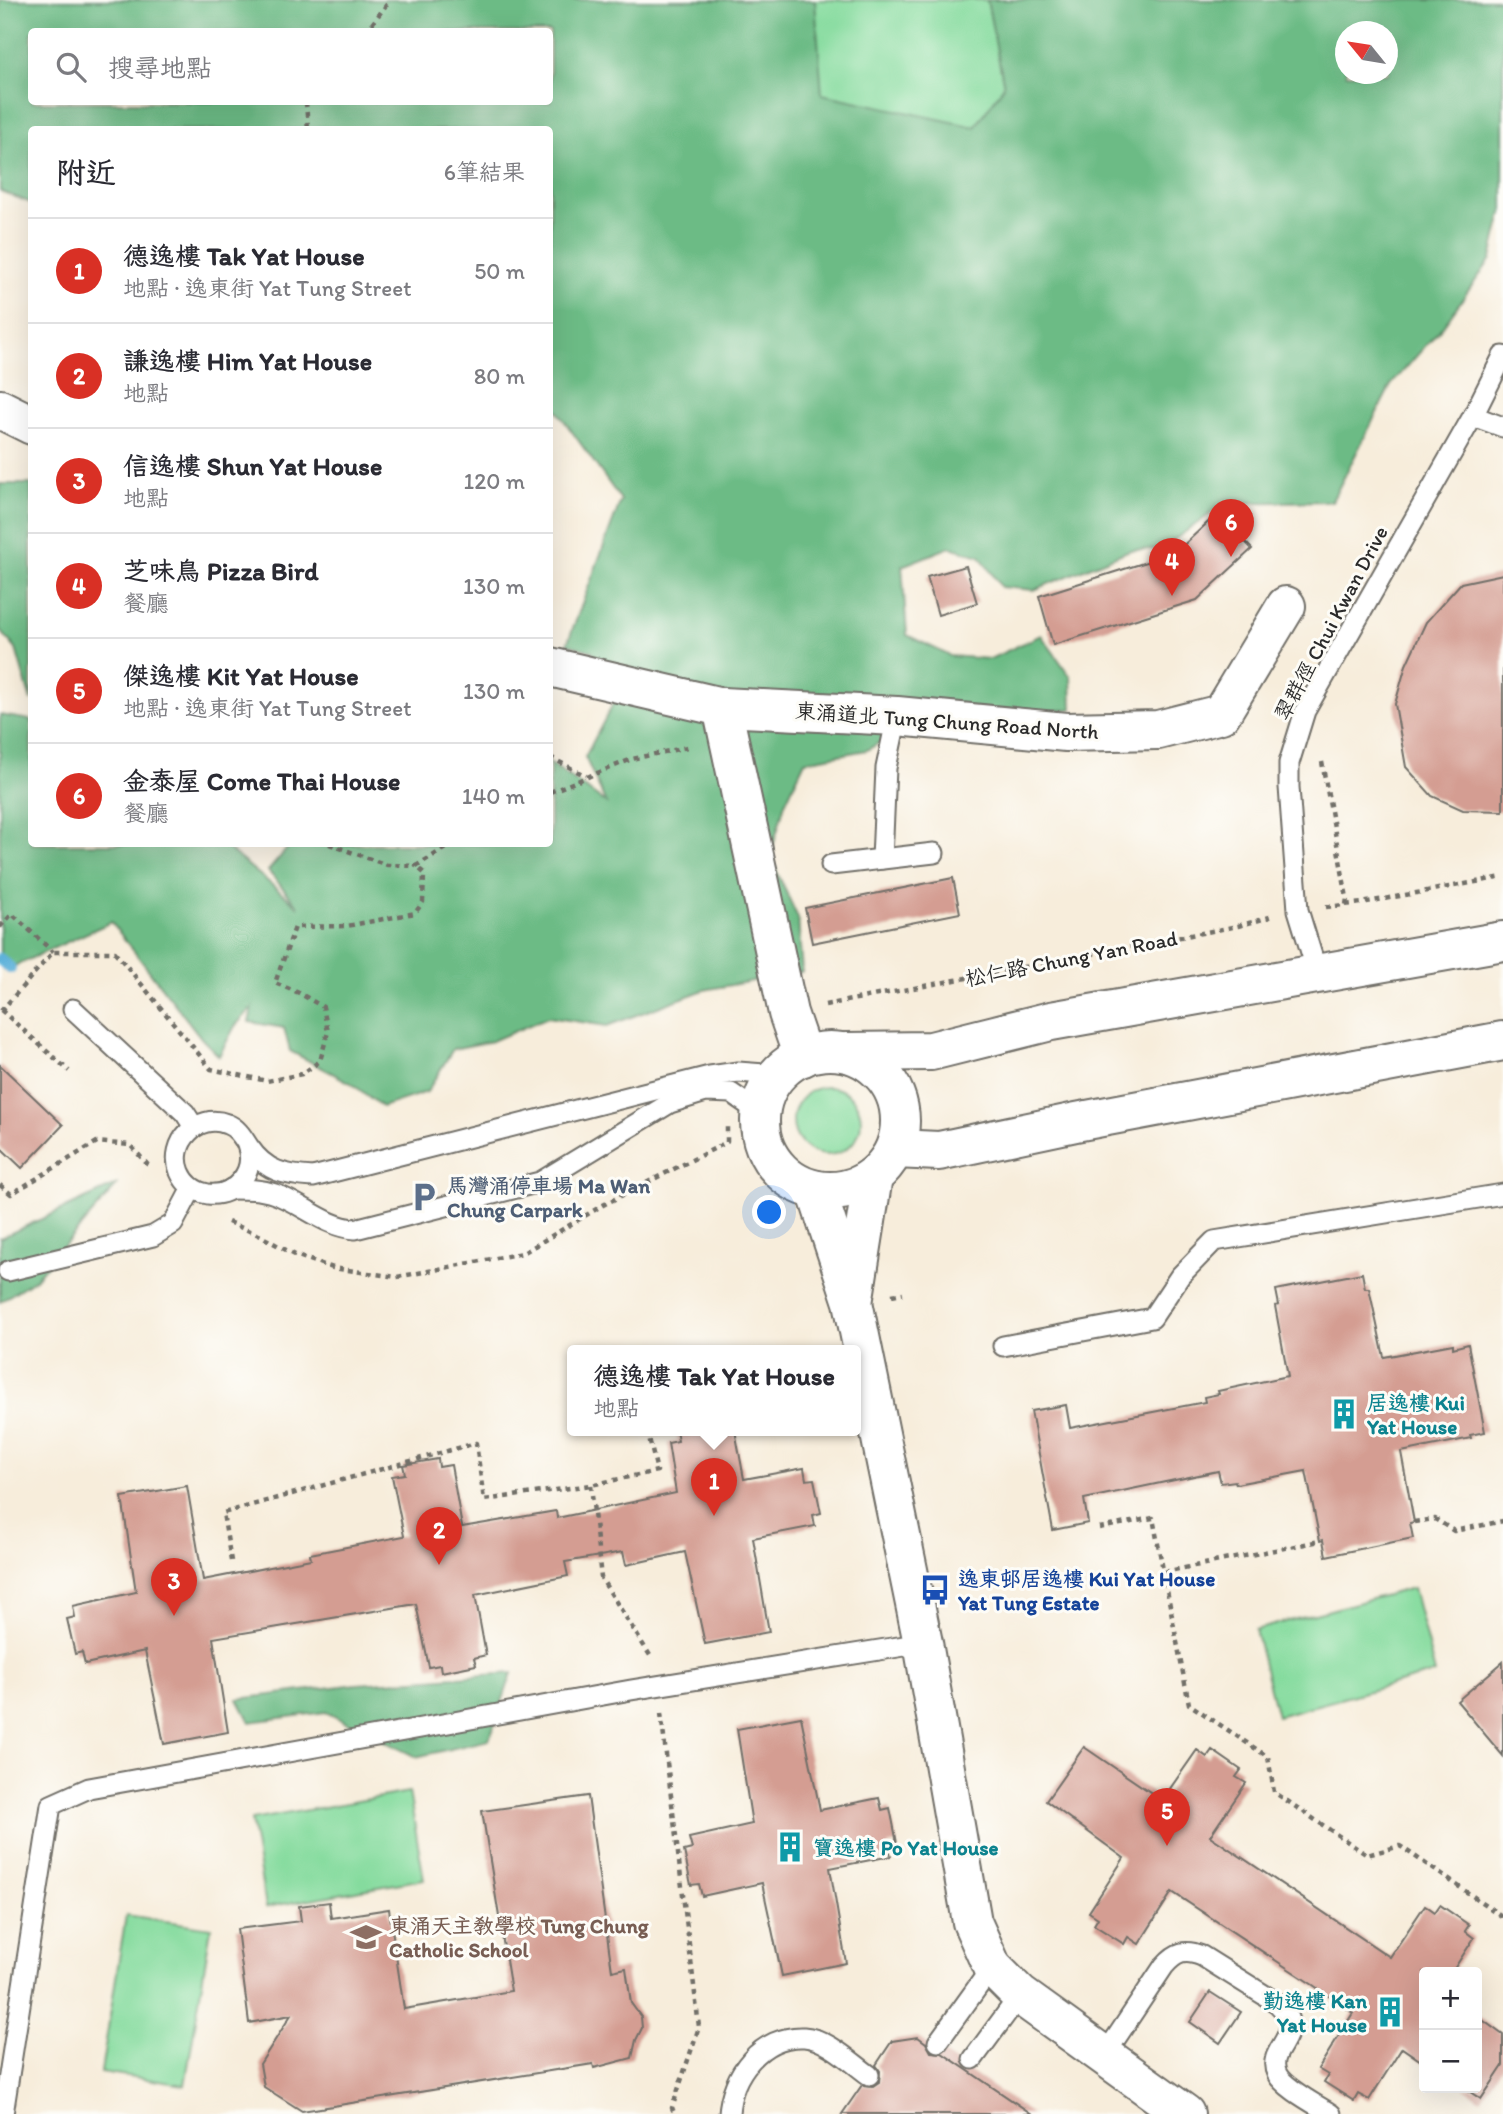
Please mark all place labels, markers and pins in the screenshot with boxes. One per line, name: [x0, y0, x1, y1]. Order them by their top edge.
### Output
pin: 6: [1208, 499, 1254, 557]
pin: 4: [1149, 538, 1195, 596]
place label: 馬灣涌停車場 Ma Wan Chung Carpark: [447, 1173, 650, 1223]
parking icon: 馬灣涌停車場 Ma Wan Chung Carpark: [407, 1180, 441, 1214]
place label: 居逸樓 Kui Yat House: [1366, 1390, 1465, 1439]
building icon: 居逸樓 Kui Yat House: [1327, 1397, 1361, 1431]
pin: 1: [691, 1458, 737, 1516]
pin: 2: [416, 1507, 462, 1565]
pin: 3: [151, 1558, 197, 1616]
place label: 逸東邨居逸樓 Kui Yat House Yat Tung Estate: [957, 1566, 1215, 1616]
bus stop icon: 逸東邨居逸樓 Kui Yat House Yat Tung Estate: [918, 1573, 952, 1607]
pin: 5: [1144, 1788, 1190, 1846]
building icon: 寶逸樓 Po Yat House: [773, 1830, 807, 1864]
place label: 寶逸樓 Po Yat House: [813, 1835, 999, 1860]
place label: 東涌天主教學校 Tung Chung Catholic School: [389, 1913, 649, 1962]
school or university icon: 東涌天主教學校 Tung Chung Catholic School: [349, 1920, 383, 1954]
place label: 勤逸樓 Kan Yat House: [1263, 1988, 1367, 2037]
building icon: 勤逸樓 Kan Yat House: [1373, 1995, 1407, 2029]

